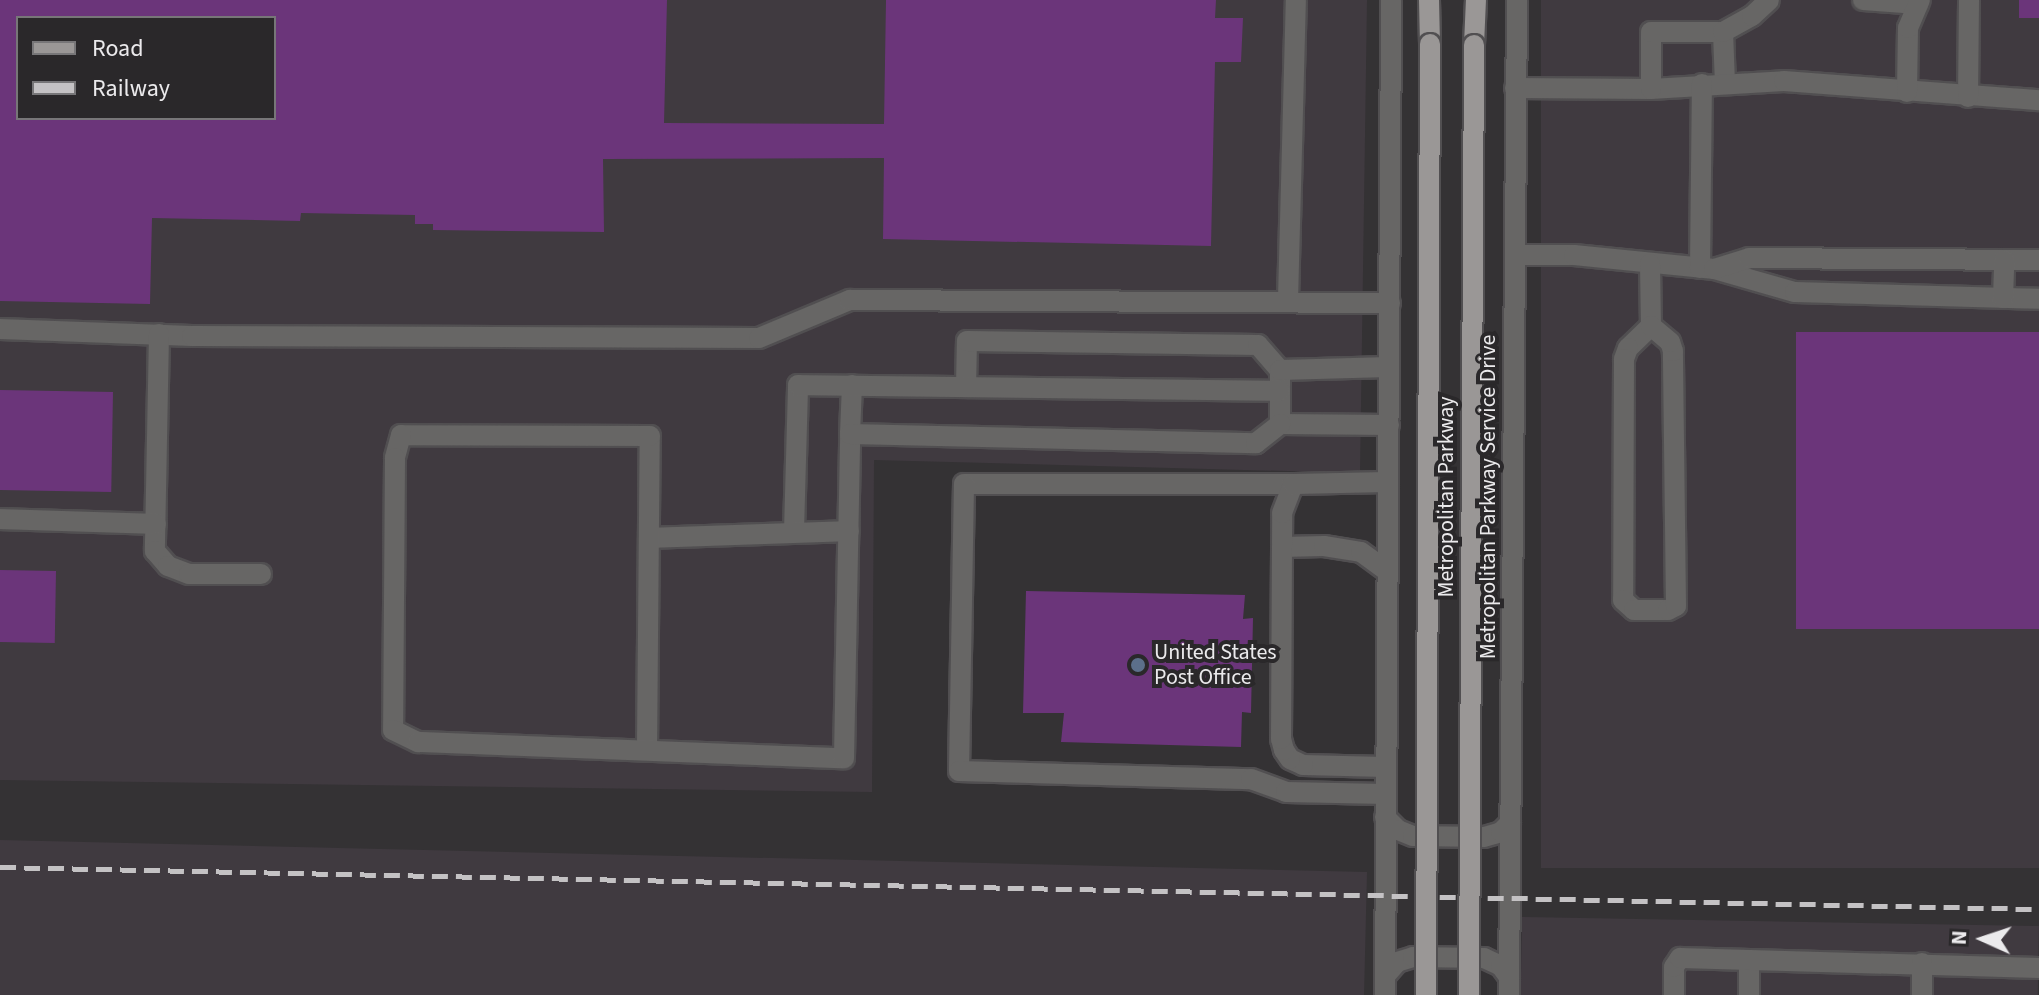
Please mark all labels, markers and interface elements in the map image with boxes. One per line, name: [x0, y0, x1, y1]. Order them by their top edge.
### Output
legend: [16, 16, 276, 120]
text: Road: [92, 31, 144, 66]
text: Railway: [92, 71, 170, 106]
street label: Metropolitan Parkway Service Drive: [1476, 335, 1502, 659]
street label: Metropolitan Parkway: [1434, 396, 1460, 598]
place label: United States Post Office: [1154, 639, 1277, 690]
marker: United States Post Office: [1129, 656, 1147, 674]
north arrow: [1943, 899, 2023, 979]
text: N: [1943, 930, 1975, 946]

